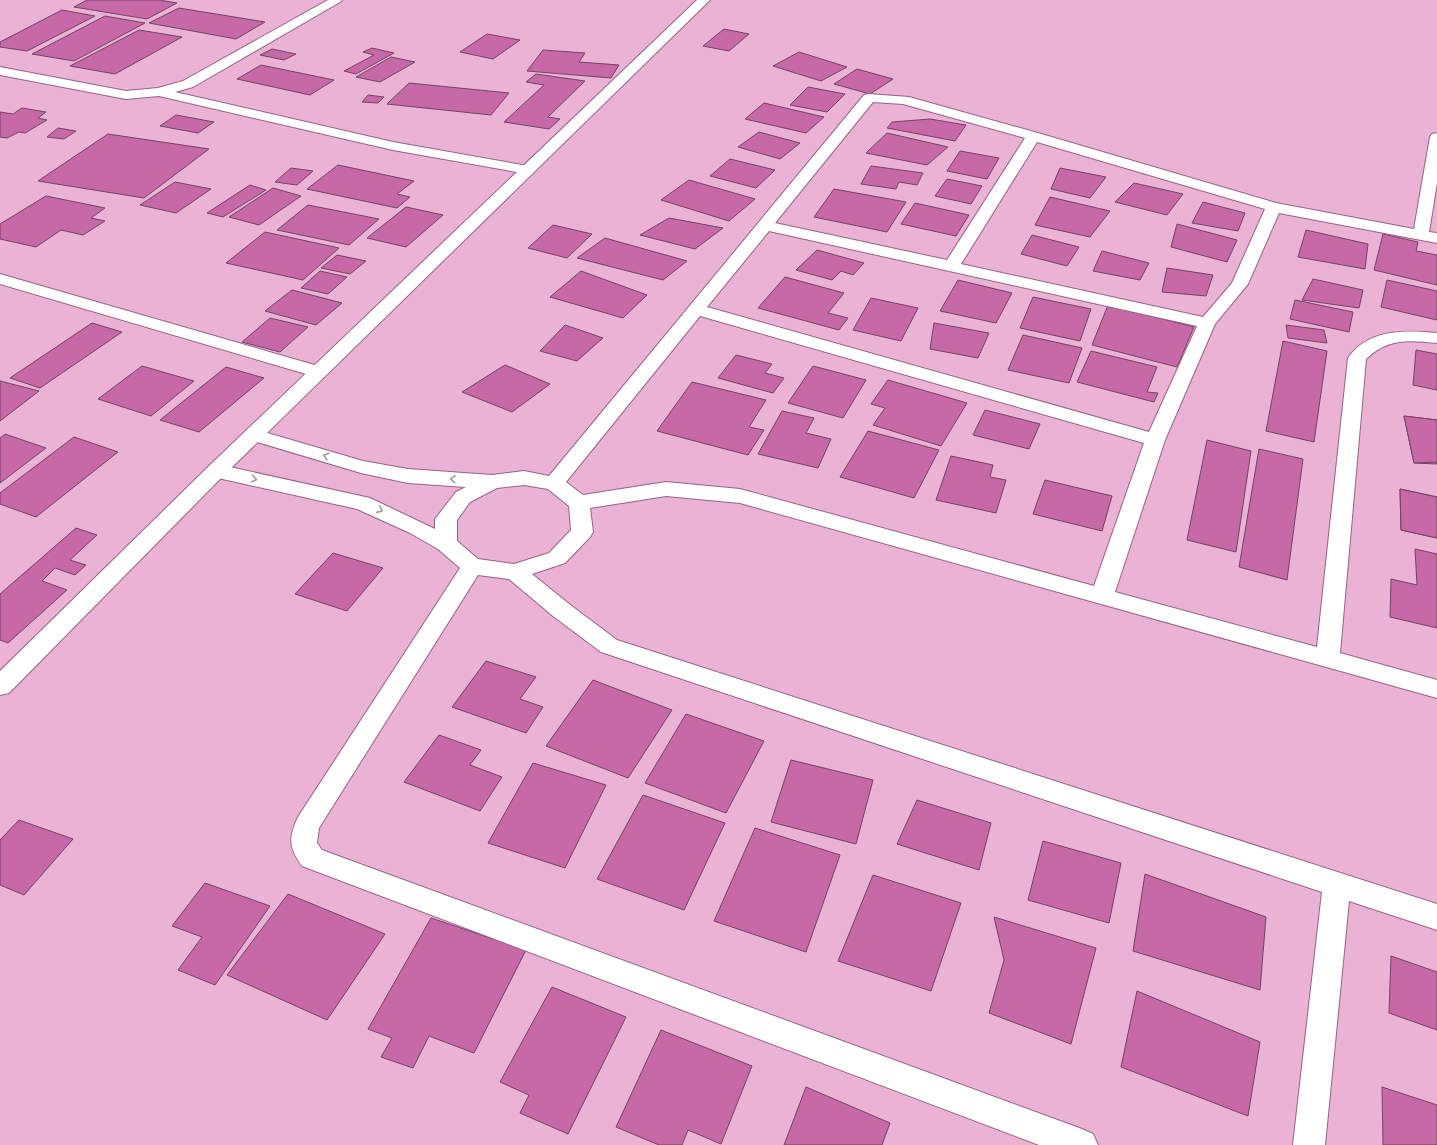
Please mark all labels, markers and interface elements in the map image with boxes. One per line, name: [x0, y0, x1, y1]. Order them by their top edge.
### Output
one-way arrow: [323, 453, 329, 461]
one-way arrow: [251, 475, 257, 483]
one-way arrow: [450, 475, 456, 484]
one-way arrow: [377, 506, 384, 514]

